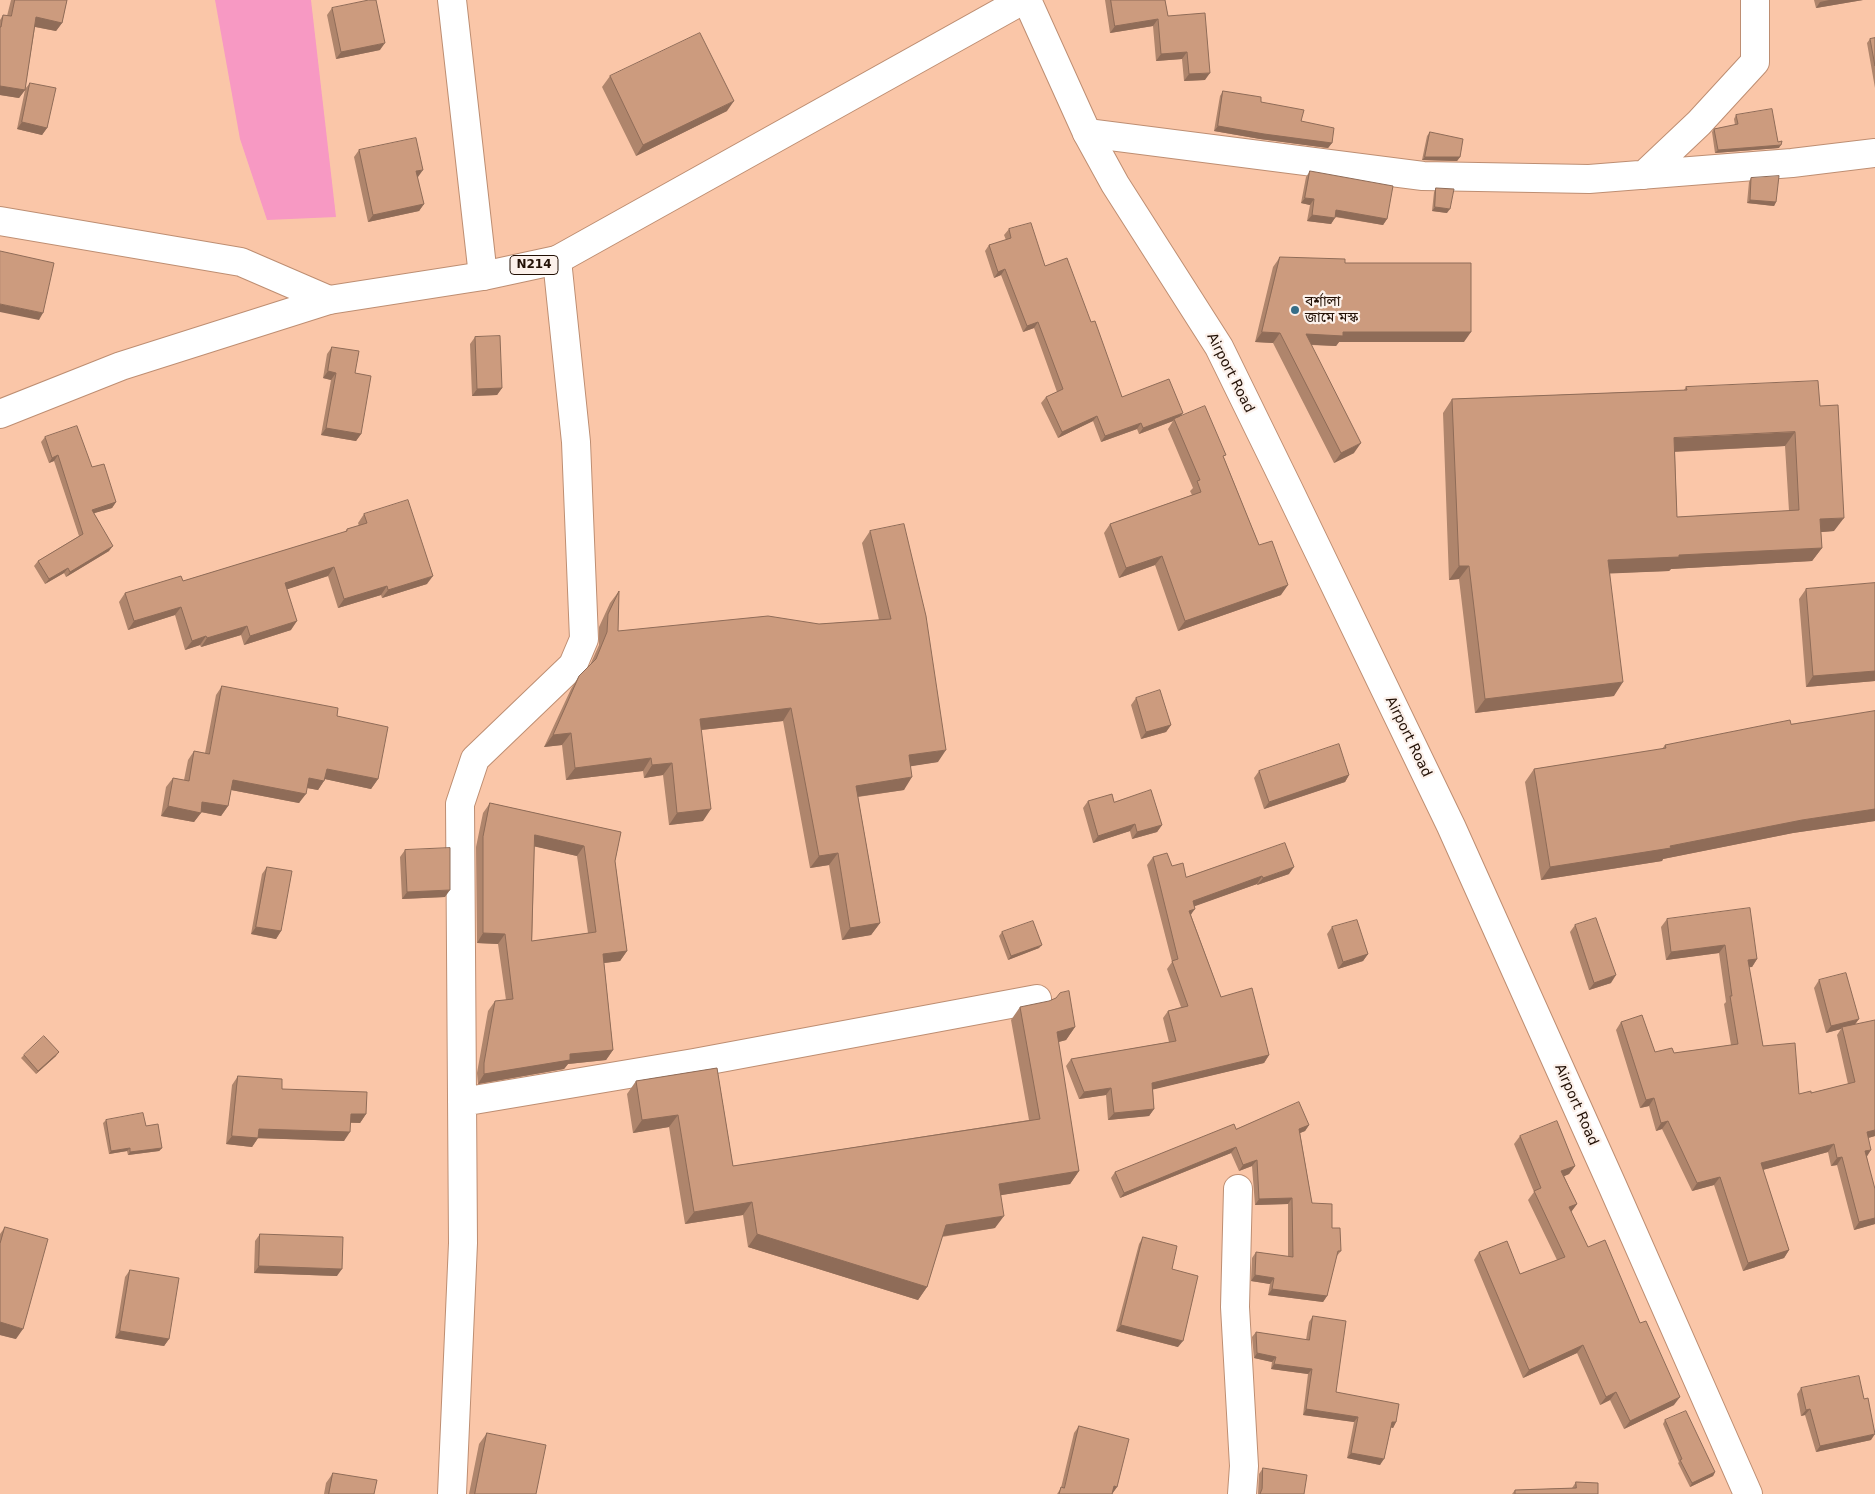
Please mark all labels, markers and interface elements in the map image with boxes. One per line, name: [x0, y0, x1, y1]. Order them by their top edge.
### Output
road number: N214: [510, 256, 558, 274]
place label: বর্শালা জামে মস্ক: [1305, 294, 1358, 326]
marker: বর্শালা জামে মস্ক: [1289, 304, 1301, 316]
street label: Airport Road: [1203, 330, 1257, 416]
street label: Airport Road: [1381, 694, 1435, 780]
street label: Airport Road: [1551, 1062, 1601, 1148]

